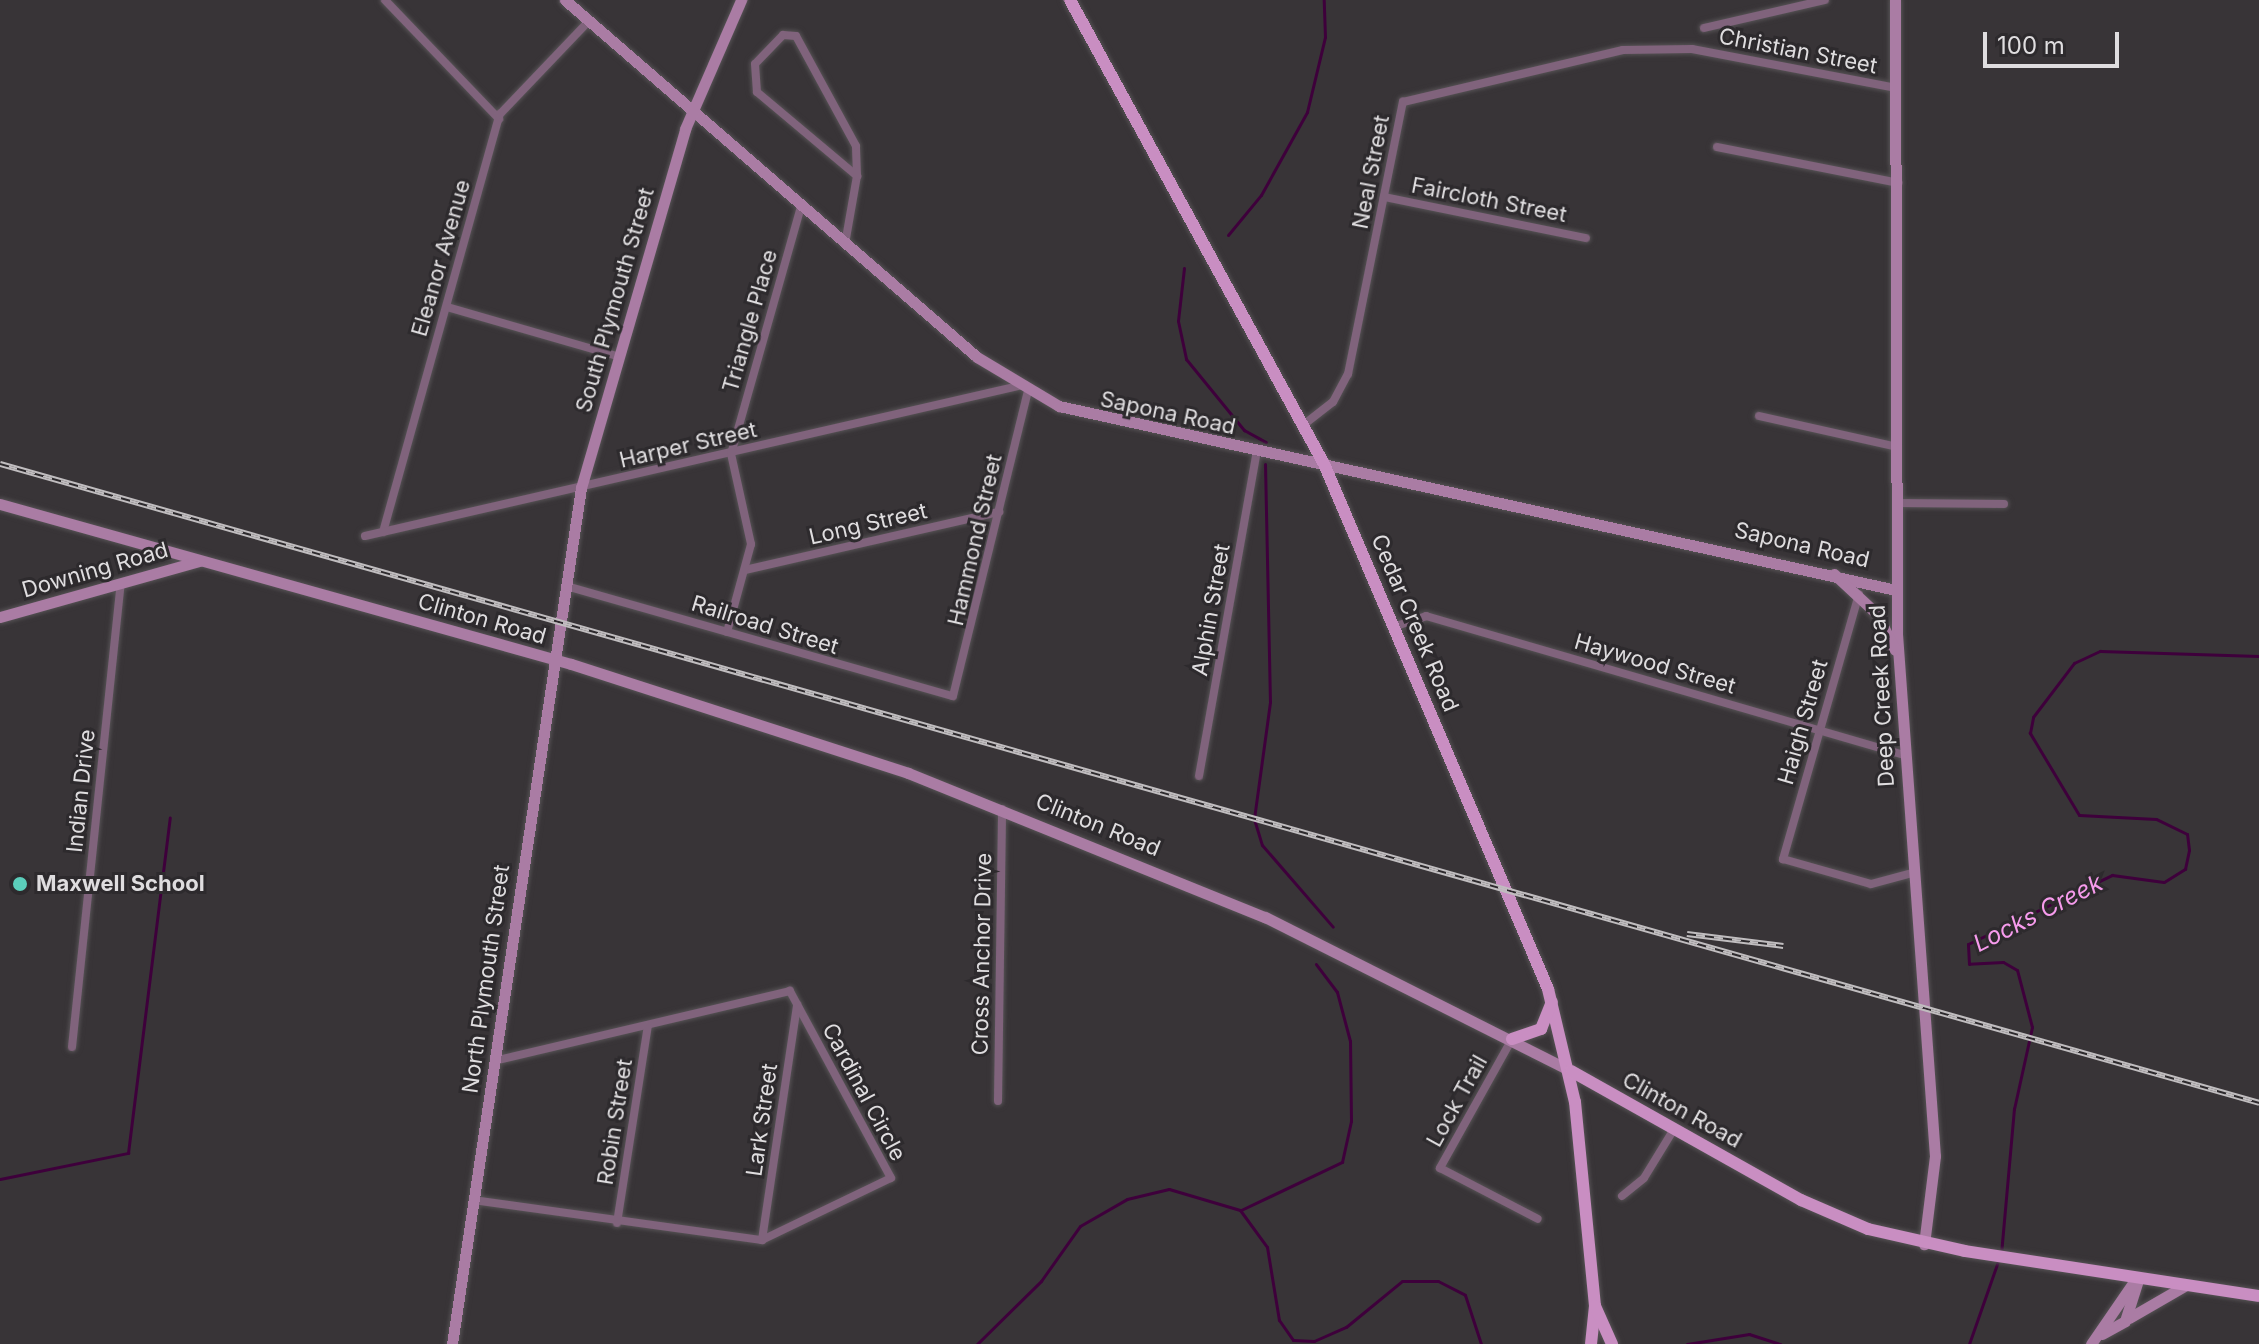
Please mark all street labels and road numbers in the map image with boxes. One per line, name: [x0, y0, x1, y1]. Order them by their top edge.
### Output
street label: Christian Street: [1717, 23, 1879, 79]
street label: Neal Street: [1347, 113, 1395, 231]
street label: Faircloth Street: [1409, 172, 1569, 228]
street label: Eleanor Avenue: [406, 177, 476, 339]
street label: South Plymouth Street: [570, 185, 660, 415]
street label: Triangle Place: [717, 247, 783, 395]
street label: Sapona Road: [1098, 386, 1238, 440]
street label: Harper Street: [617, 416, 759, 474]
street label: Hammond Street: [942, 452, 1008, 628]
street label: Long Street: [806, 498, 930, 550]
street label: Sapona Road: [1732, 517, 1872, 573]
street label: Cedar Creek Road: [1366, 530, 1464, 716]
street label: Downing Road: [19, 537, 171, 603]
street label: Alphin Street: [1186, 542, 1236, 678]
street label: Clinton Road: [415, 588, 549, 650]
street label: Railroad Street: [688, 590, 842, 660]
street label: Deep Creek Road: [1864, 604, 1900, 788]
street label: Haywood Street: [1571, 628, 1739, 700]
street label: Haigh Street: [1773, 656, 1833, 788]
street label: Indian Drive: [61, 728, 101, 854]
street label: Clinton Road: [1032, 788, 1164, 862]
street label: Cross Anchor Drive: [967, 852, 997, 1056]
street label: North Plymouth Street: [457, 863, 515, 1095]
street label: Cardinal Circle: [817, 1019, 911, 1165]
street label: Lock Trail: [1421, 1051, 1493, 1151]
street label: Robin Street: [592, 1057, 638, 1187]
street label: Lark Street: [741, 1062, 783, 1178]
street label: Clinton Road: [1618, 1066, 1746, 1154]

